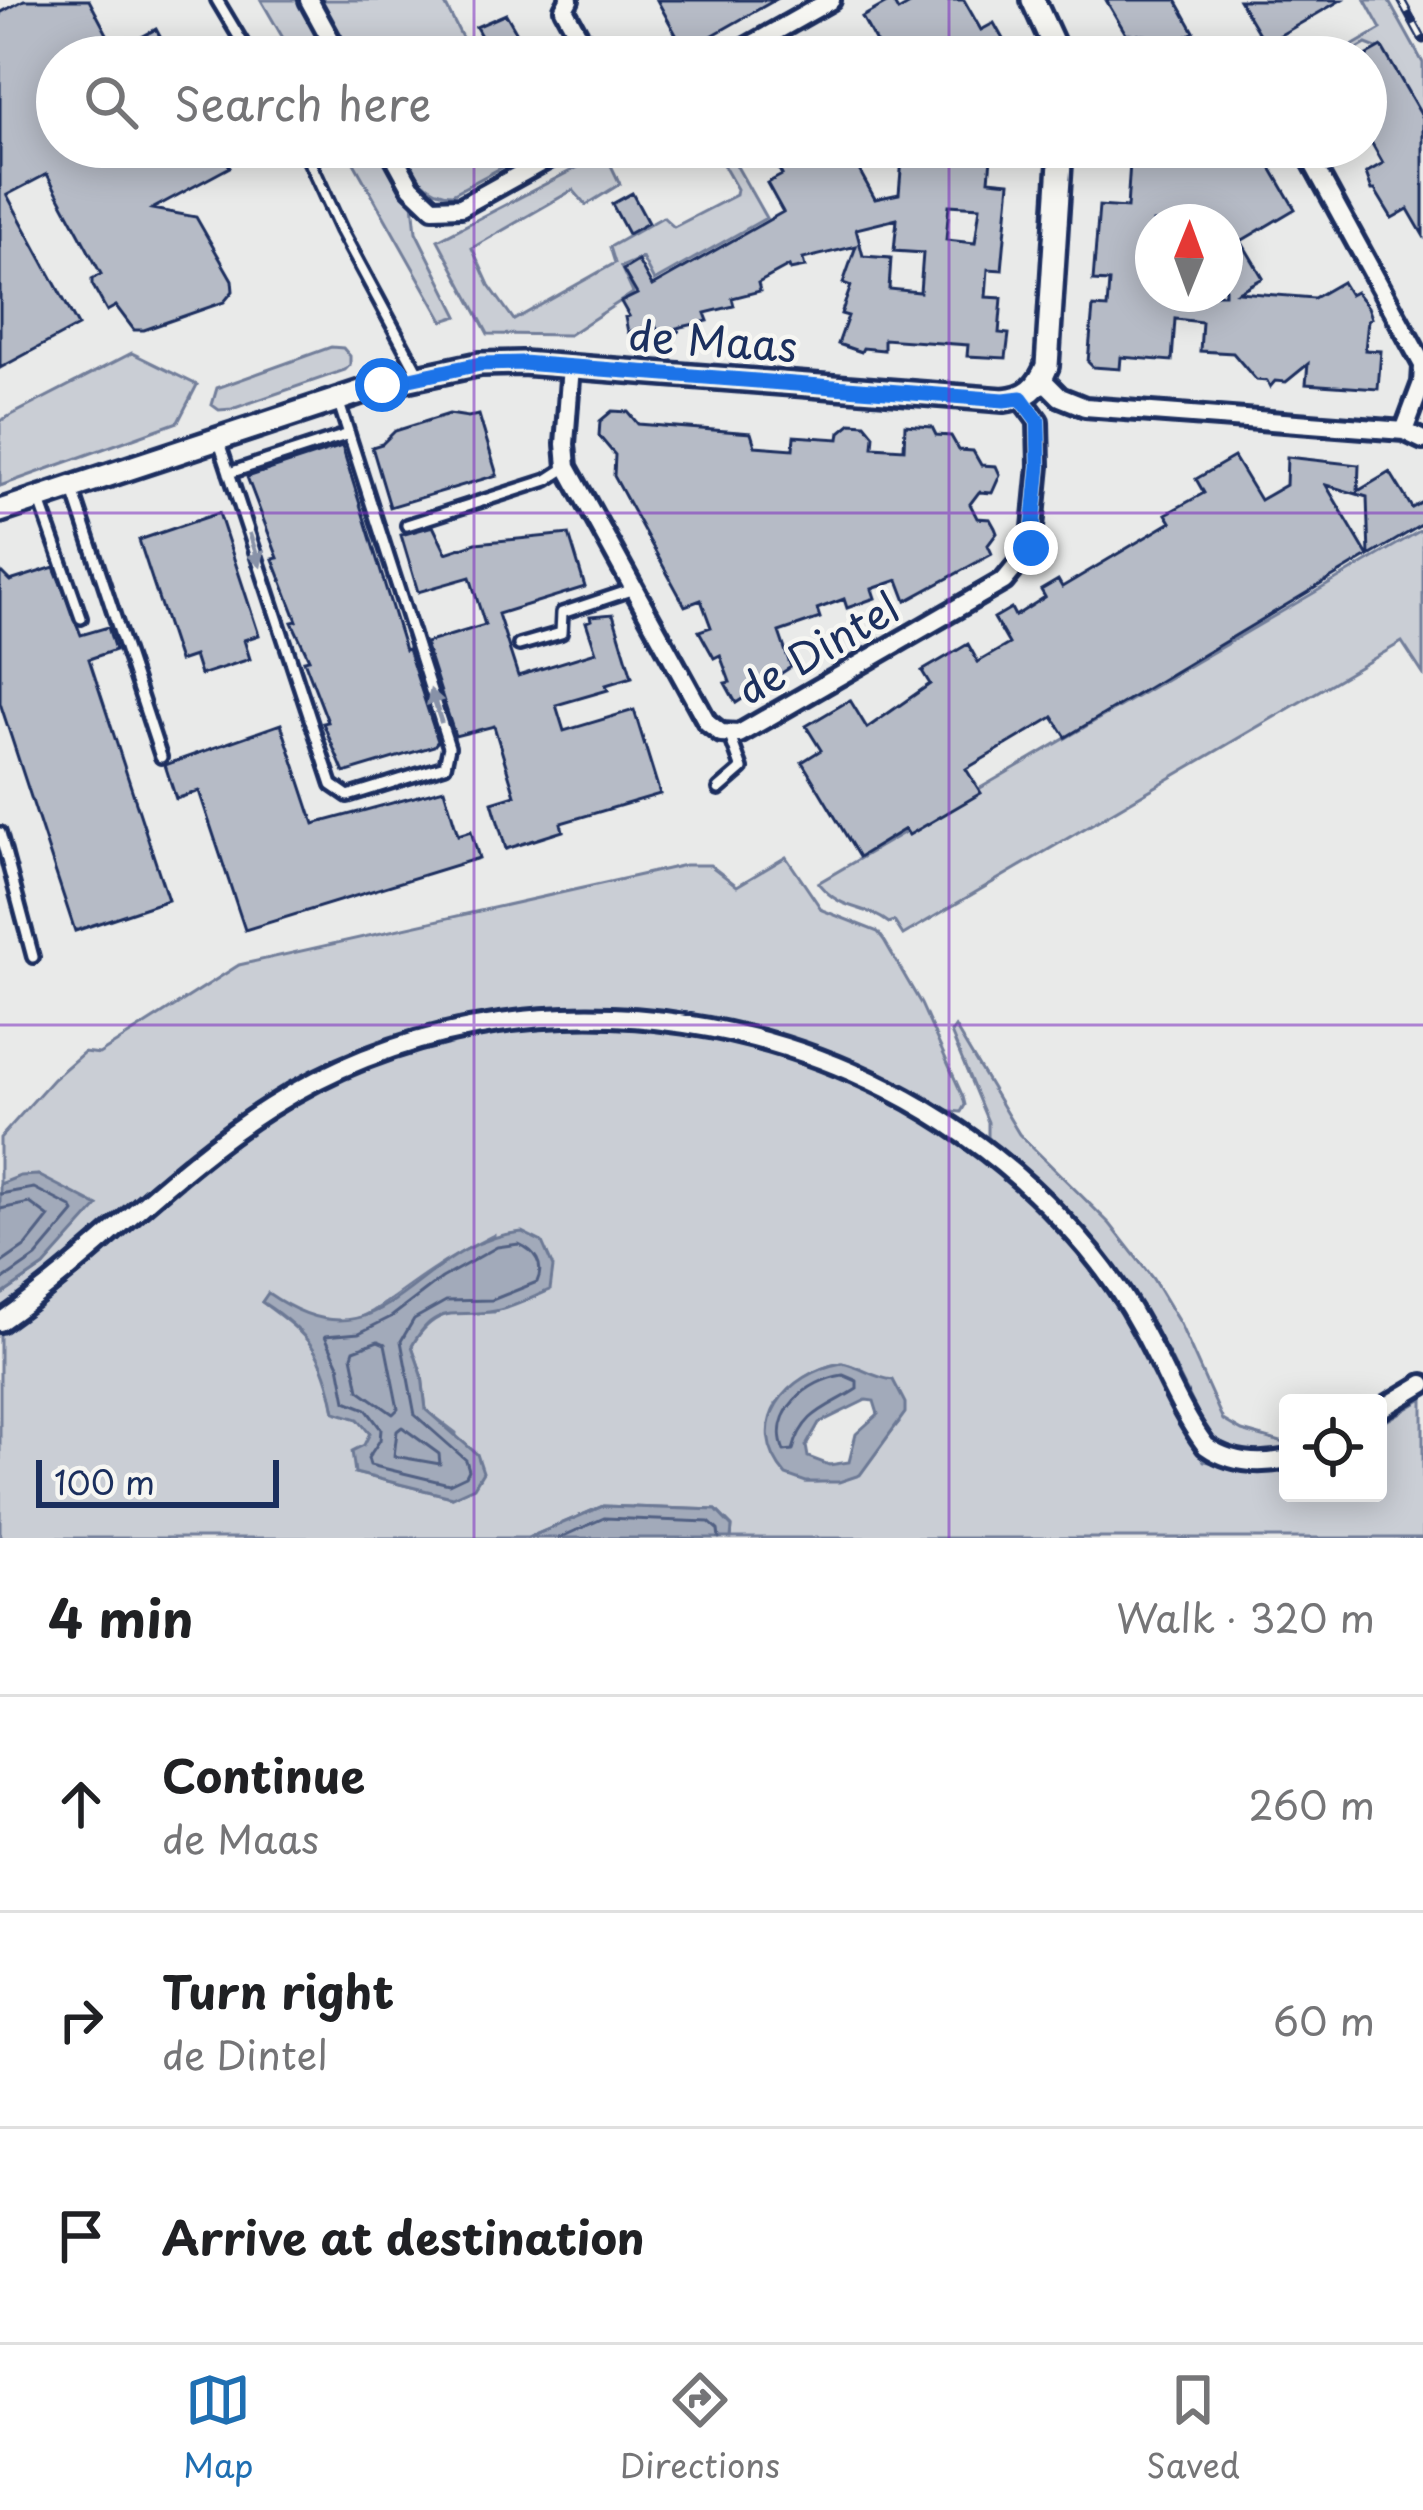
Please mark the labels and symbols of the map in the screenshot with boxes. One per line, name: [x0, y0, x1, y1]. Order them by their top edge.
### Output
north arrow: [1135, 204, 1243, 312]
street label: de Maas: [626, 302, 800, 376]
route start: [355, 358, 409, 412]
route end: [1004, 521, 1058, 575]
one-way arrow: [246, 532, 265, 569]
street label: de Dintel: [724, 575, 910, 719]
one-way arrow: [426, 687, 444, 724]
scale bar: [36, 1454, 279, 1507]

